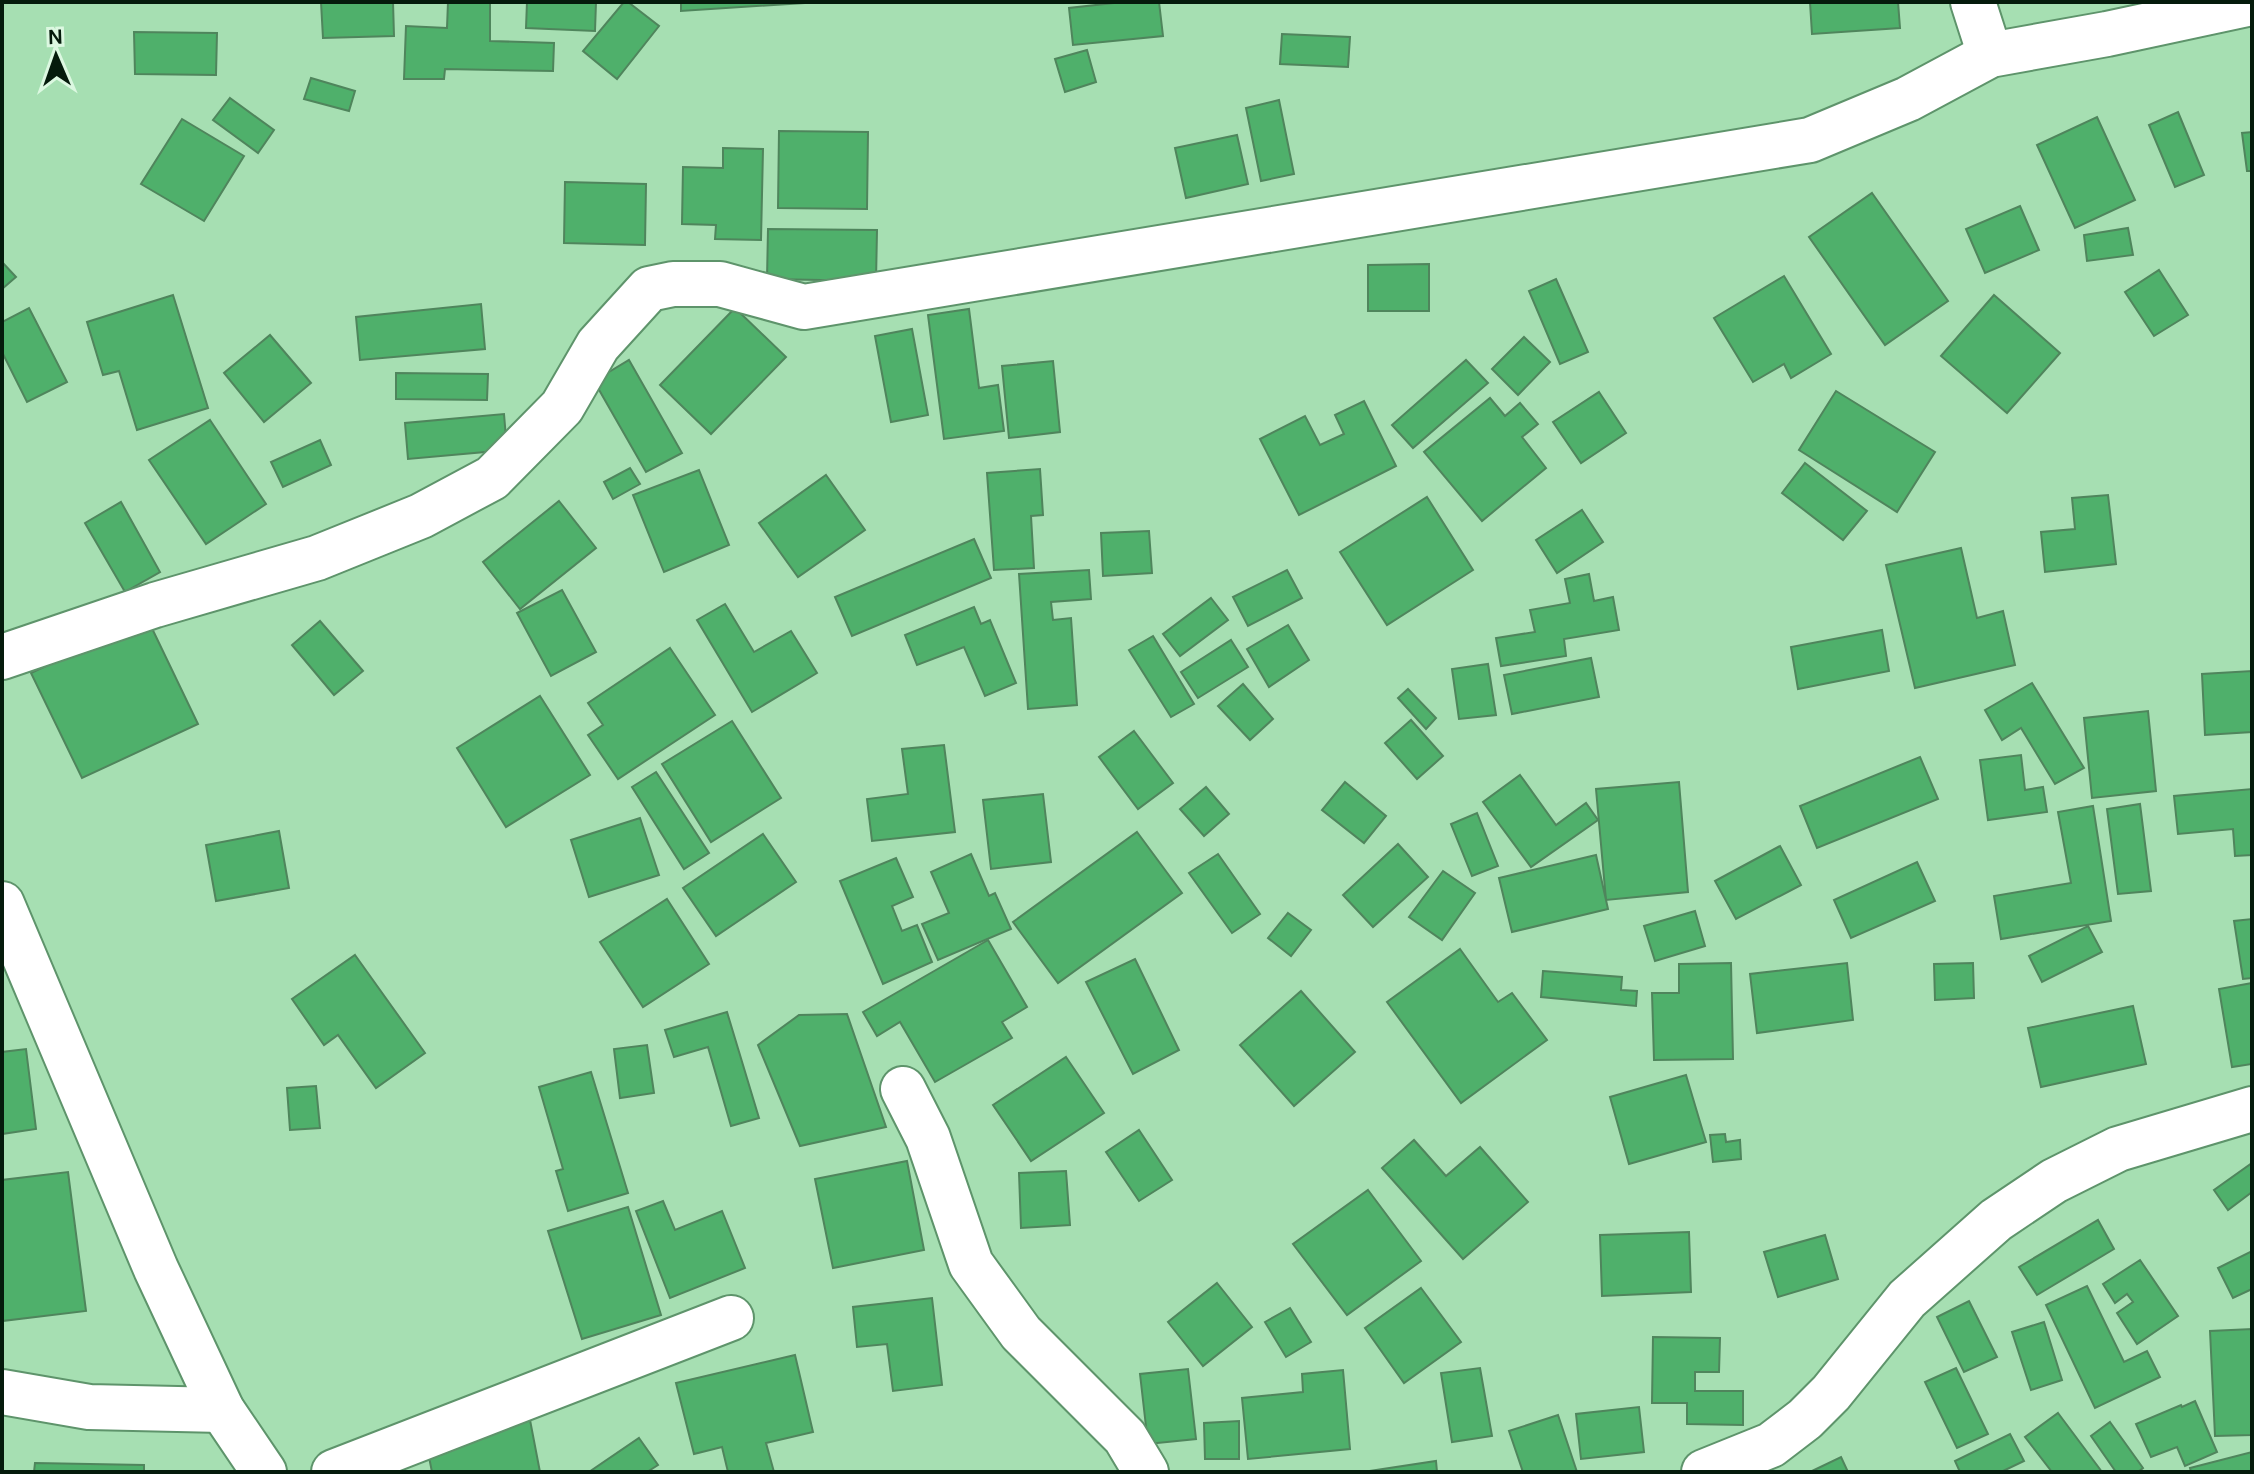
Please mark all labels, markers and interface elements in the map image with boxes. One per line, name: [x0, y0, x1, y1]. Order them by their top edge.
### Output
north arrow: [16, 16, 96, 96]
text: N: [47, 24, 64, 50]

